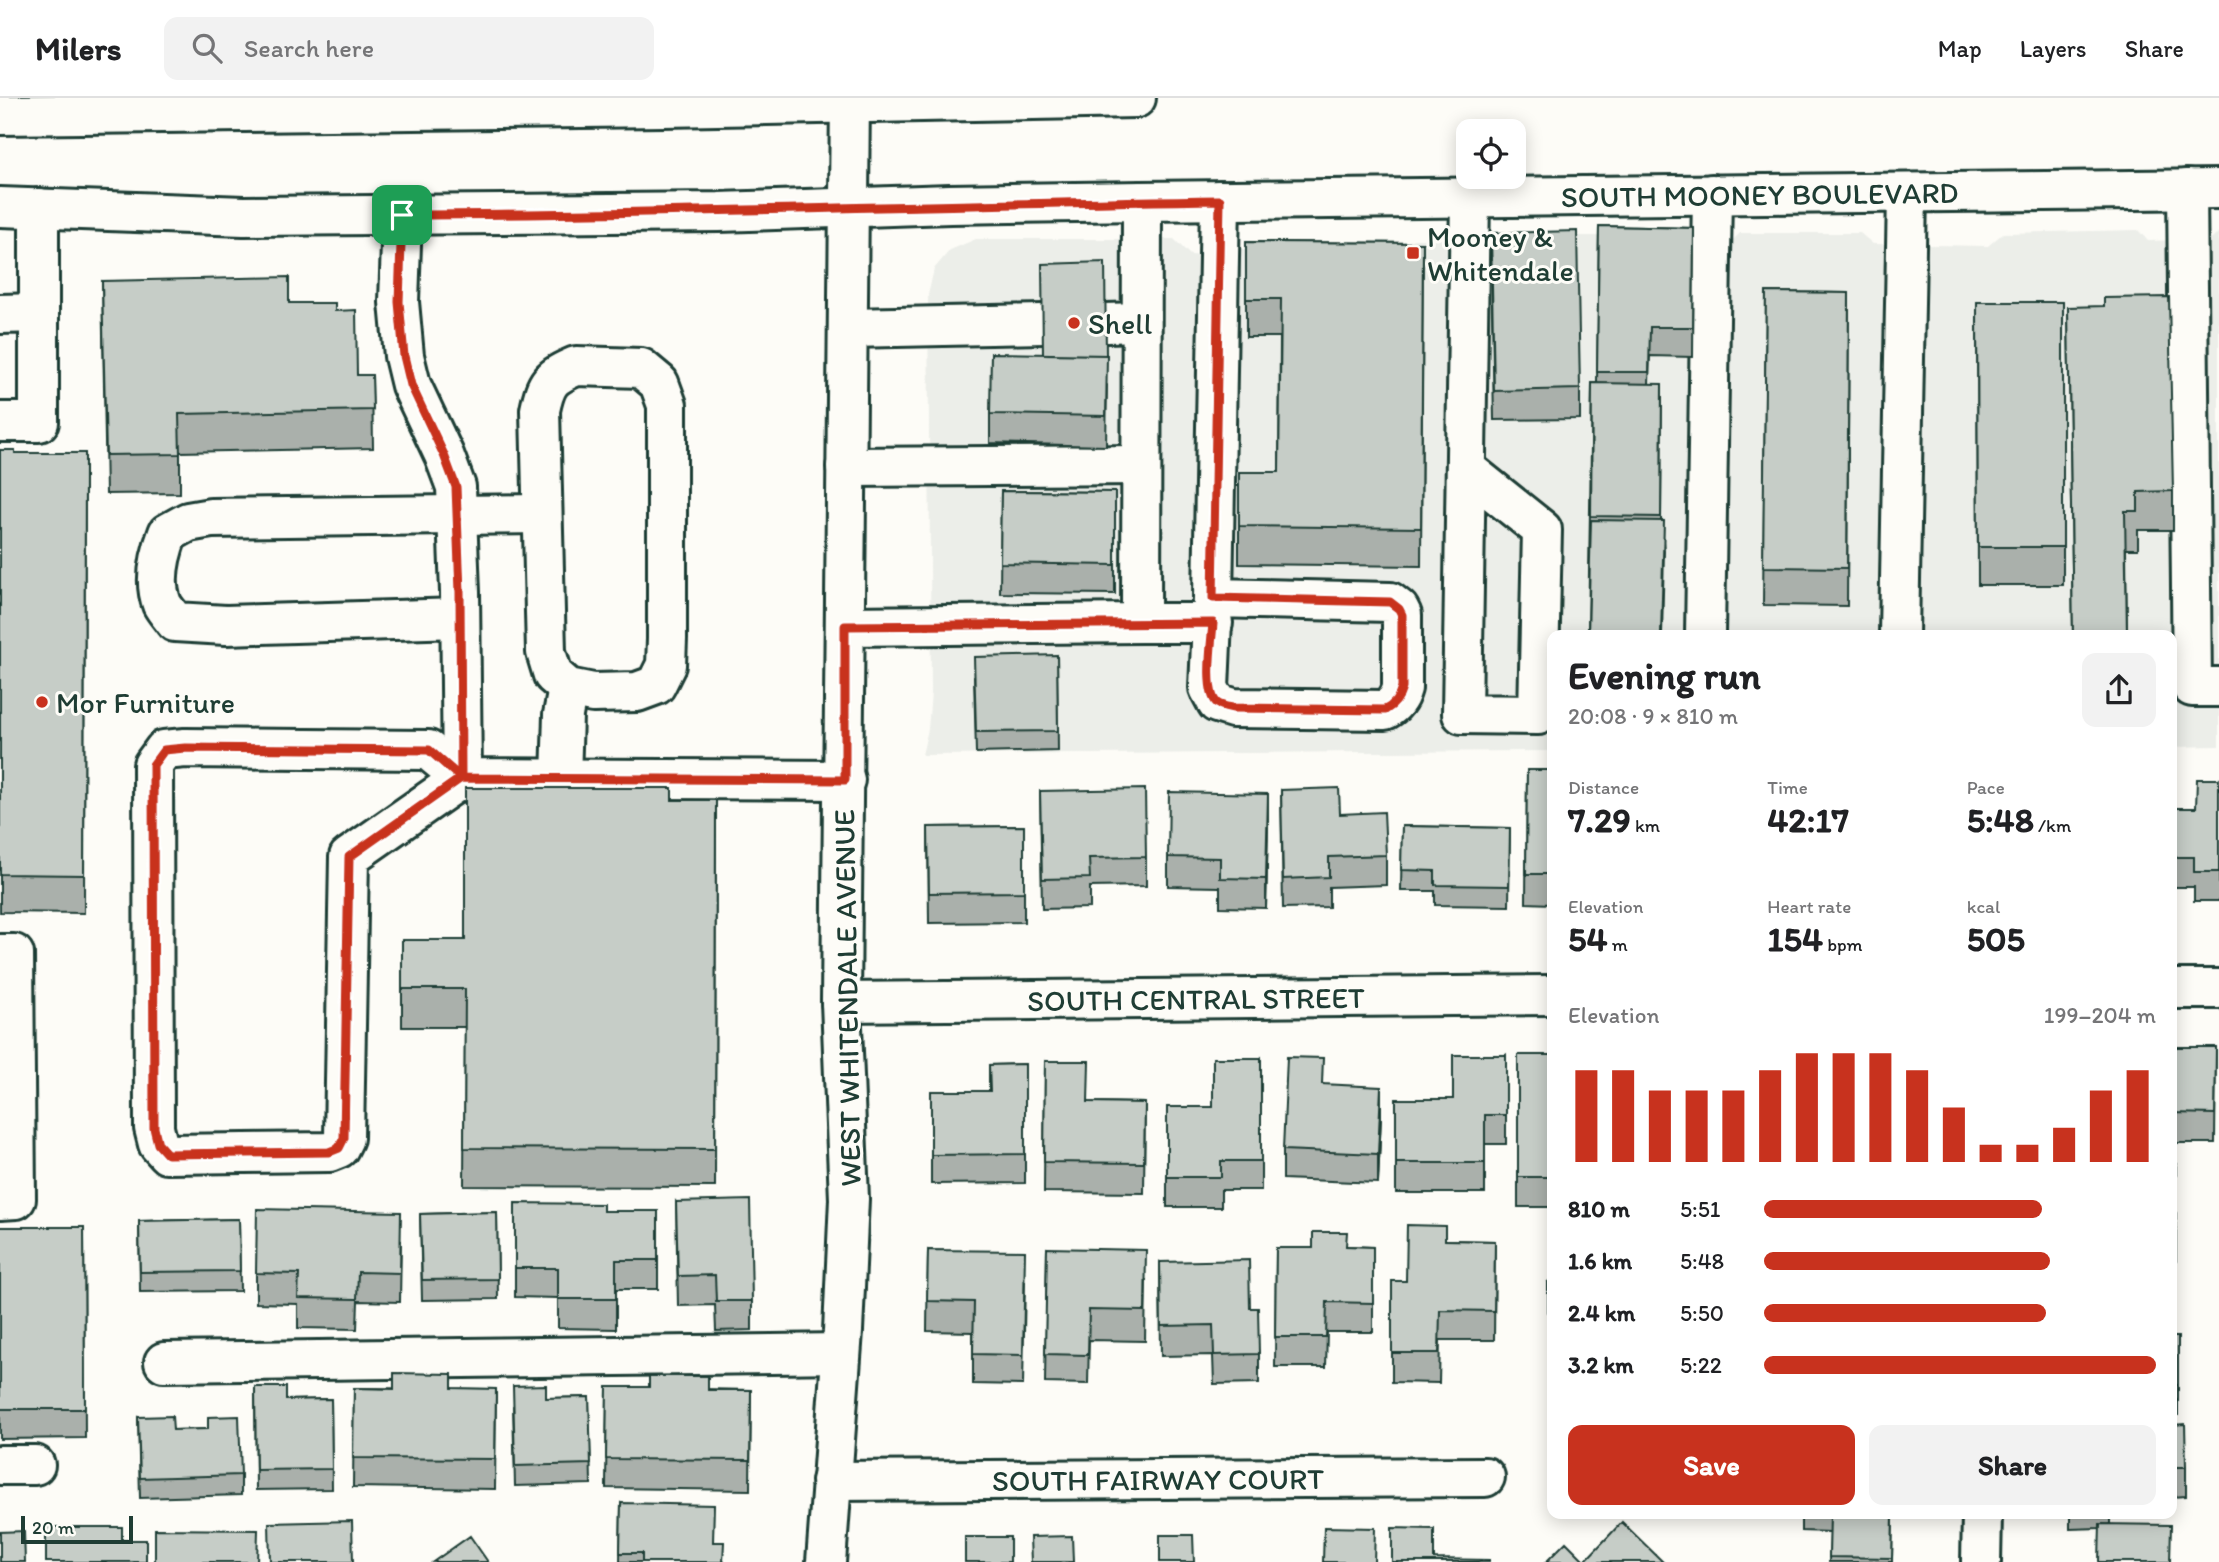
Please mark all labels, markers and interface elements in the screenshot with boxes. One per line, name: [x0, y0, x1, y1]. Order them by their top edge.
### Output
search box: [164, 17, 654, 80]
text: Milers: [35, 29, 122, 68]
icon: search: [188, 29, 226, 67]
text: Search here: [244, 32, 374, 64]
text: Map: [1938, 34, 1982, 63]
text: Layers: [2020, 34, 2087, 63]
text: Share: [2125, 34, 2184, 63]
map controls: [1456, 119, 1526, 189]
button: locate: [1456, 119, 1526, 189]
street label: SOUTH MOONEY BOULEVARD: [1561, 173, 1959, 215]
pin: [372, 185, 432, 245]
icon: arrive: [383, 196, 421, 234]
place label: Mooney & Whitendale: [1427, 218, 1574, 289]
marker: Mooney & Whitendale: [1405, 245, 1421, 261]
place label: Shell: [1088, 305, 1153, 342]
marker: Shell: [1066, 315, 1082, 331]
text: Evening run: [1568, 653, 1761, 699]
button: share: [2082, 653, 2156, 727]
place label: Mor Furniture: [56, 684, 235, 721]
marker: Mor Furniture: [34, 694, 50, 710]
text: 20:08 · 9 × 810 m: [1568, 702, 1738, 730]
text: Distance: [1568, 776, 1639, 799]
text: Time: [1767, 776, 1808, 799]
text: Pace: [1967, 776, 2005, 799]
text: 7.29: [1568, 799, 1631, 841]
text: 42:17: [1767, 799, 1849, 841]
text: 5:48: [1967, 799, 2034, 841]
street label: WEST WHITENDALE AVENUE: [825, 809, 869, 1187]
text: km: [1631, 814, 1660, 837]
text: /km: [2034, 814, 2071, 837]
text: Elevation: [1568, 895, 1644, 918]
text: Heart rate: [1767, 895, 1851, 918]
text: kcal: [1967, 895, 2000, 918]
text: 54: [1568, 918, 1607, 960]
text: 154: [1767, 918, 1823, 960]
text: 505: [1967, 918, 2025, 960]
text: m: [1607, 933, 1628, 956]
text: bpm: [1823, 933, 1863, 956]
street label: SOUTH CENTRAL STREET: [1027, 978, 1365, 1019]
text: Elevation: [1568, 1001, 1659, 1029]
text: 199–204 m: [2044, 1001, 2156, 1029]
text: 810 m: [1568, 1195, 1630, 1223]
text: 5:51: [1680, 1195, 1720, 1223]
text: 1.6 km: [1568, 1247, 1632, 1275]
text: 5:48: [1680, 1247, 1724, 1275]
text: 2.4 km: [1568, 1299, 1635, 1327]
text: 5:50: [1680, 1299, 1724, 1327]
text: 3.2 km: [1568, 1351, 1634, 1379]
text: 5:22: [1680, 1351, 1722, 1379]
button: Save: [1568, 1425, 1855, 1505]
button: Share: [1869, 1425, 2156, 1505]
street label: SOUTH FAIRWAY COURT: [992, 1459, 1324, 1499]
scale bar: [21, 1513, 133, 1545]
text: 20 m: [32, 1516, 74, 1539]

